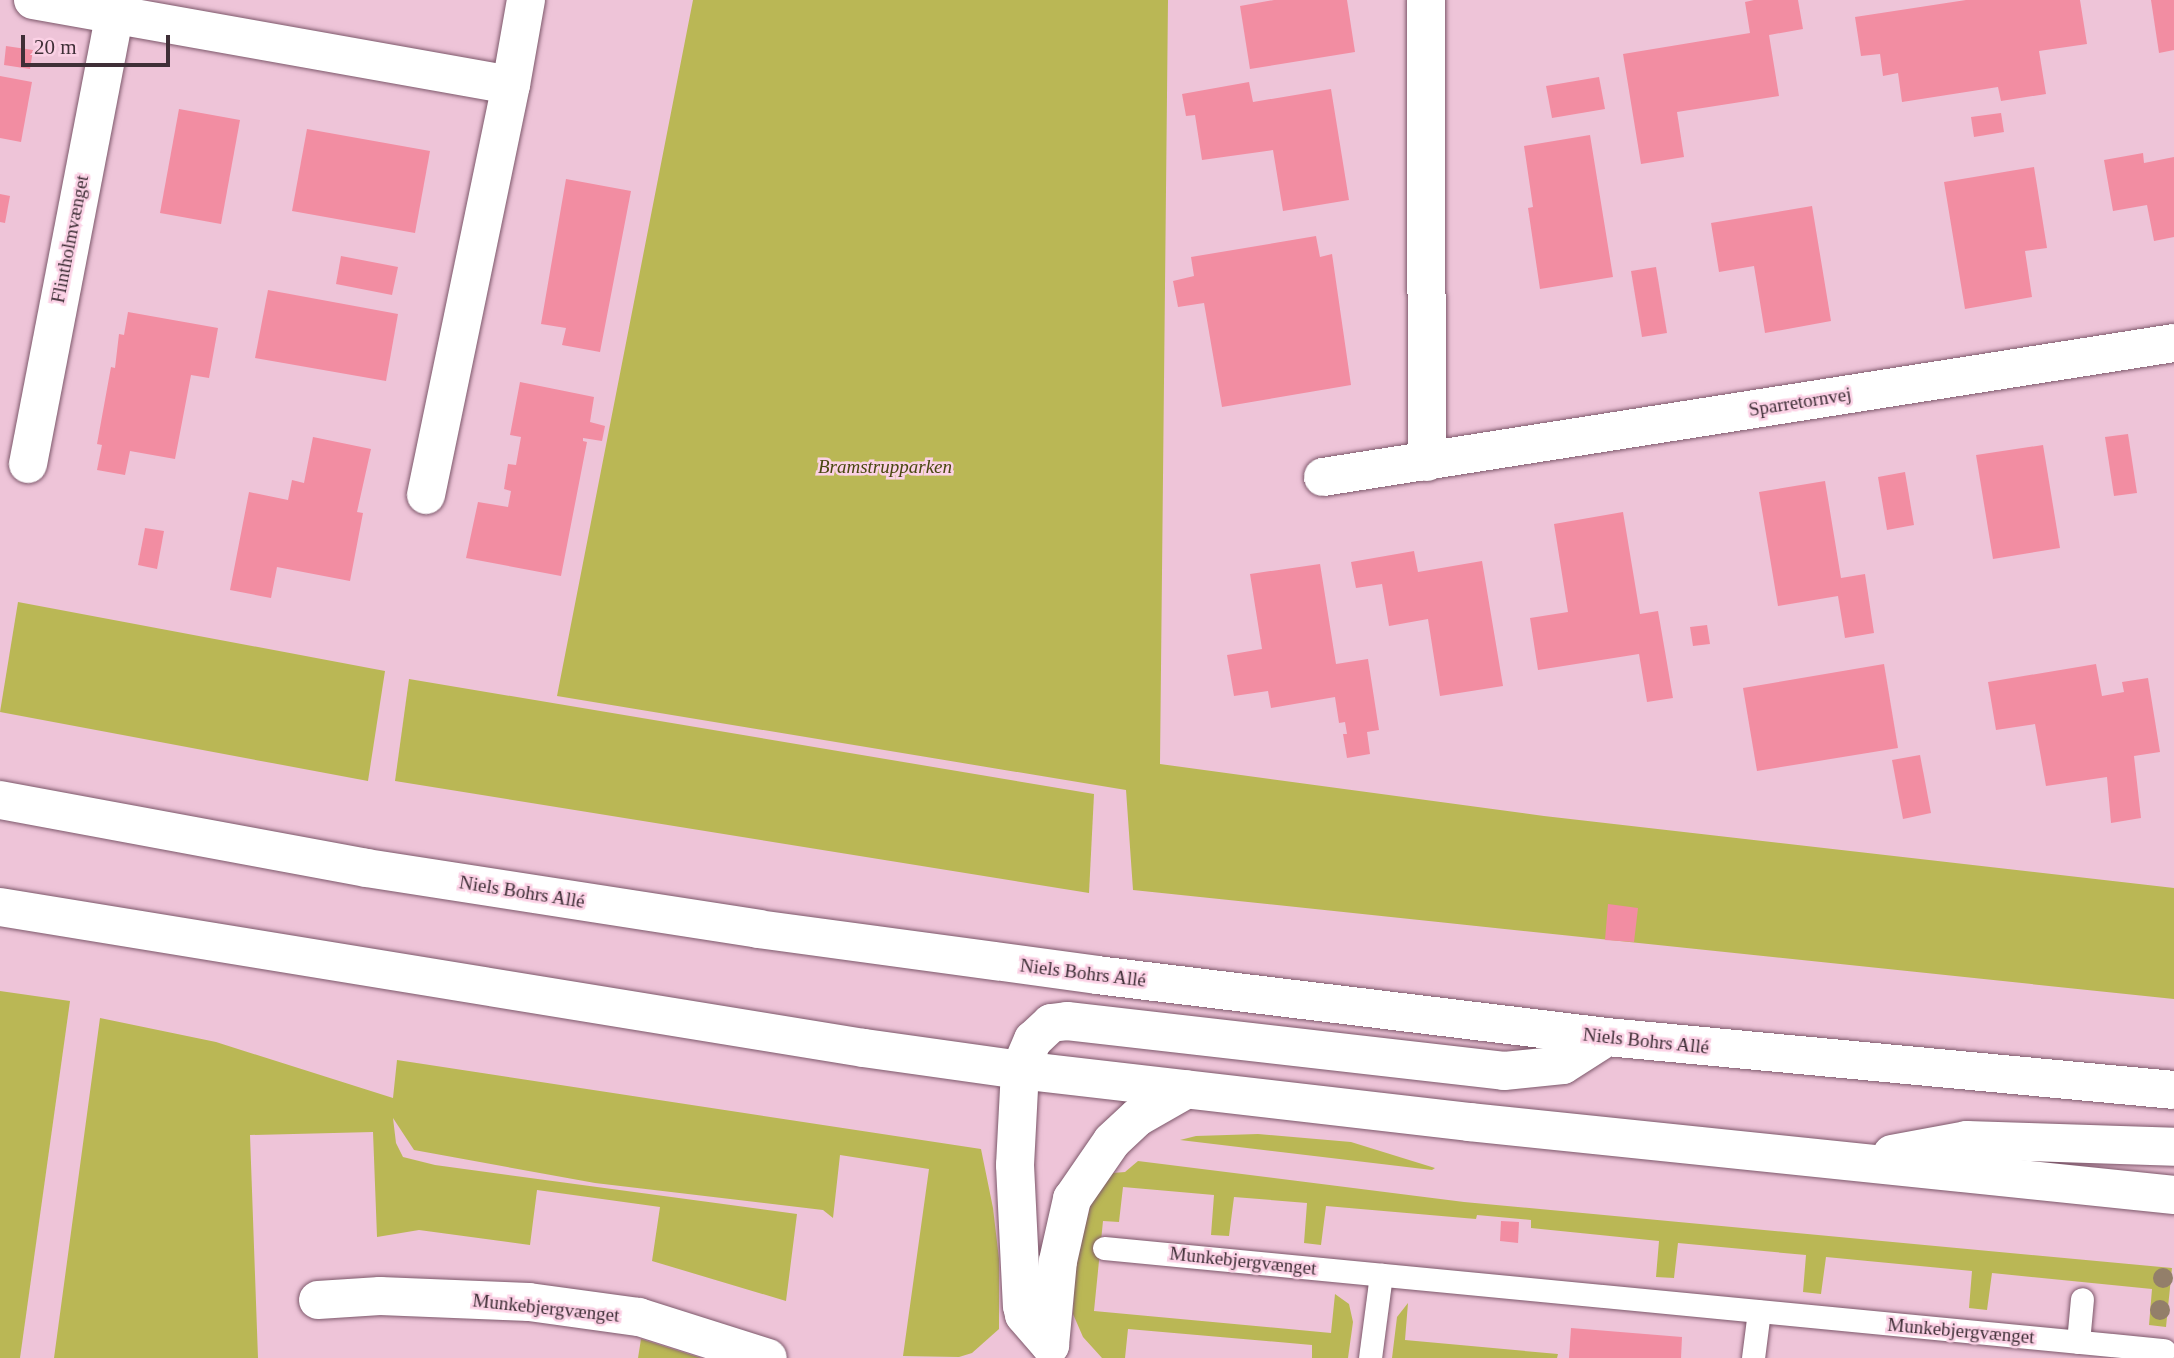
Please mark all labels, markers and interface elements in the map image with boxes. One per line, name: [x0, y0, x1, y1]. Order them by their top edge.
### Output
scale bar: [24, 21, 173, 65]
text: 20 m: [34, 35, 77, 59]
street label: Flintholmvænget: [46, 173, 94, 305]
street label: Sparretornvej: [1747, 383, 1853, 421]
park label: Bramstrupparken: [818, 456, 952, 478]
street label: Niels Bohrs Allé: [457, 871, 587, 913]
street label: Niels Bohrs Allé: [1018, 954, 1148, 992]
street label: Niels Bohrs Allé: [1581, 1023, 1711, 1059]
street label: Munkebjergvænget: [1169, 1242, 1317, 1280]
street label: Munkebjergvænget: [472, 1289, 620, 1327]
street label: Munkebjergvænget: [1887, 1313, 2035, 1349]

